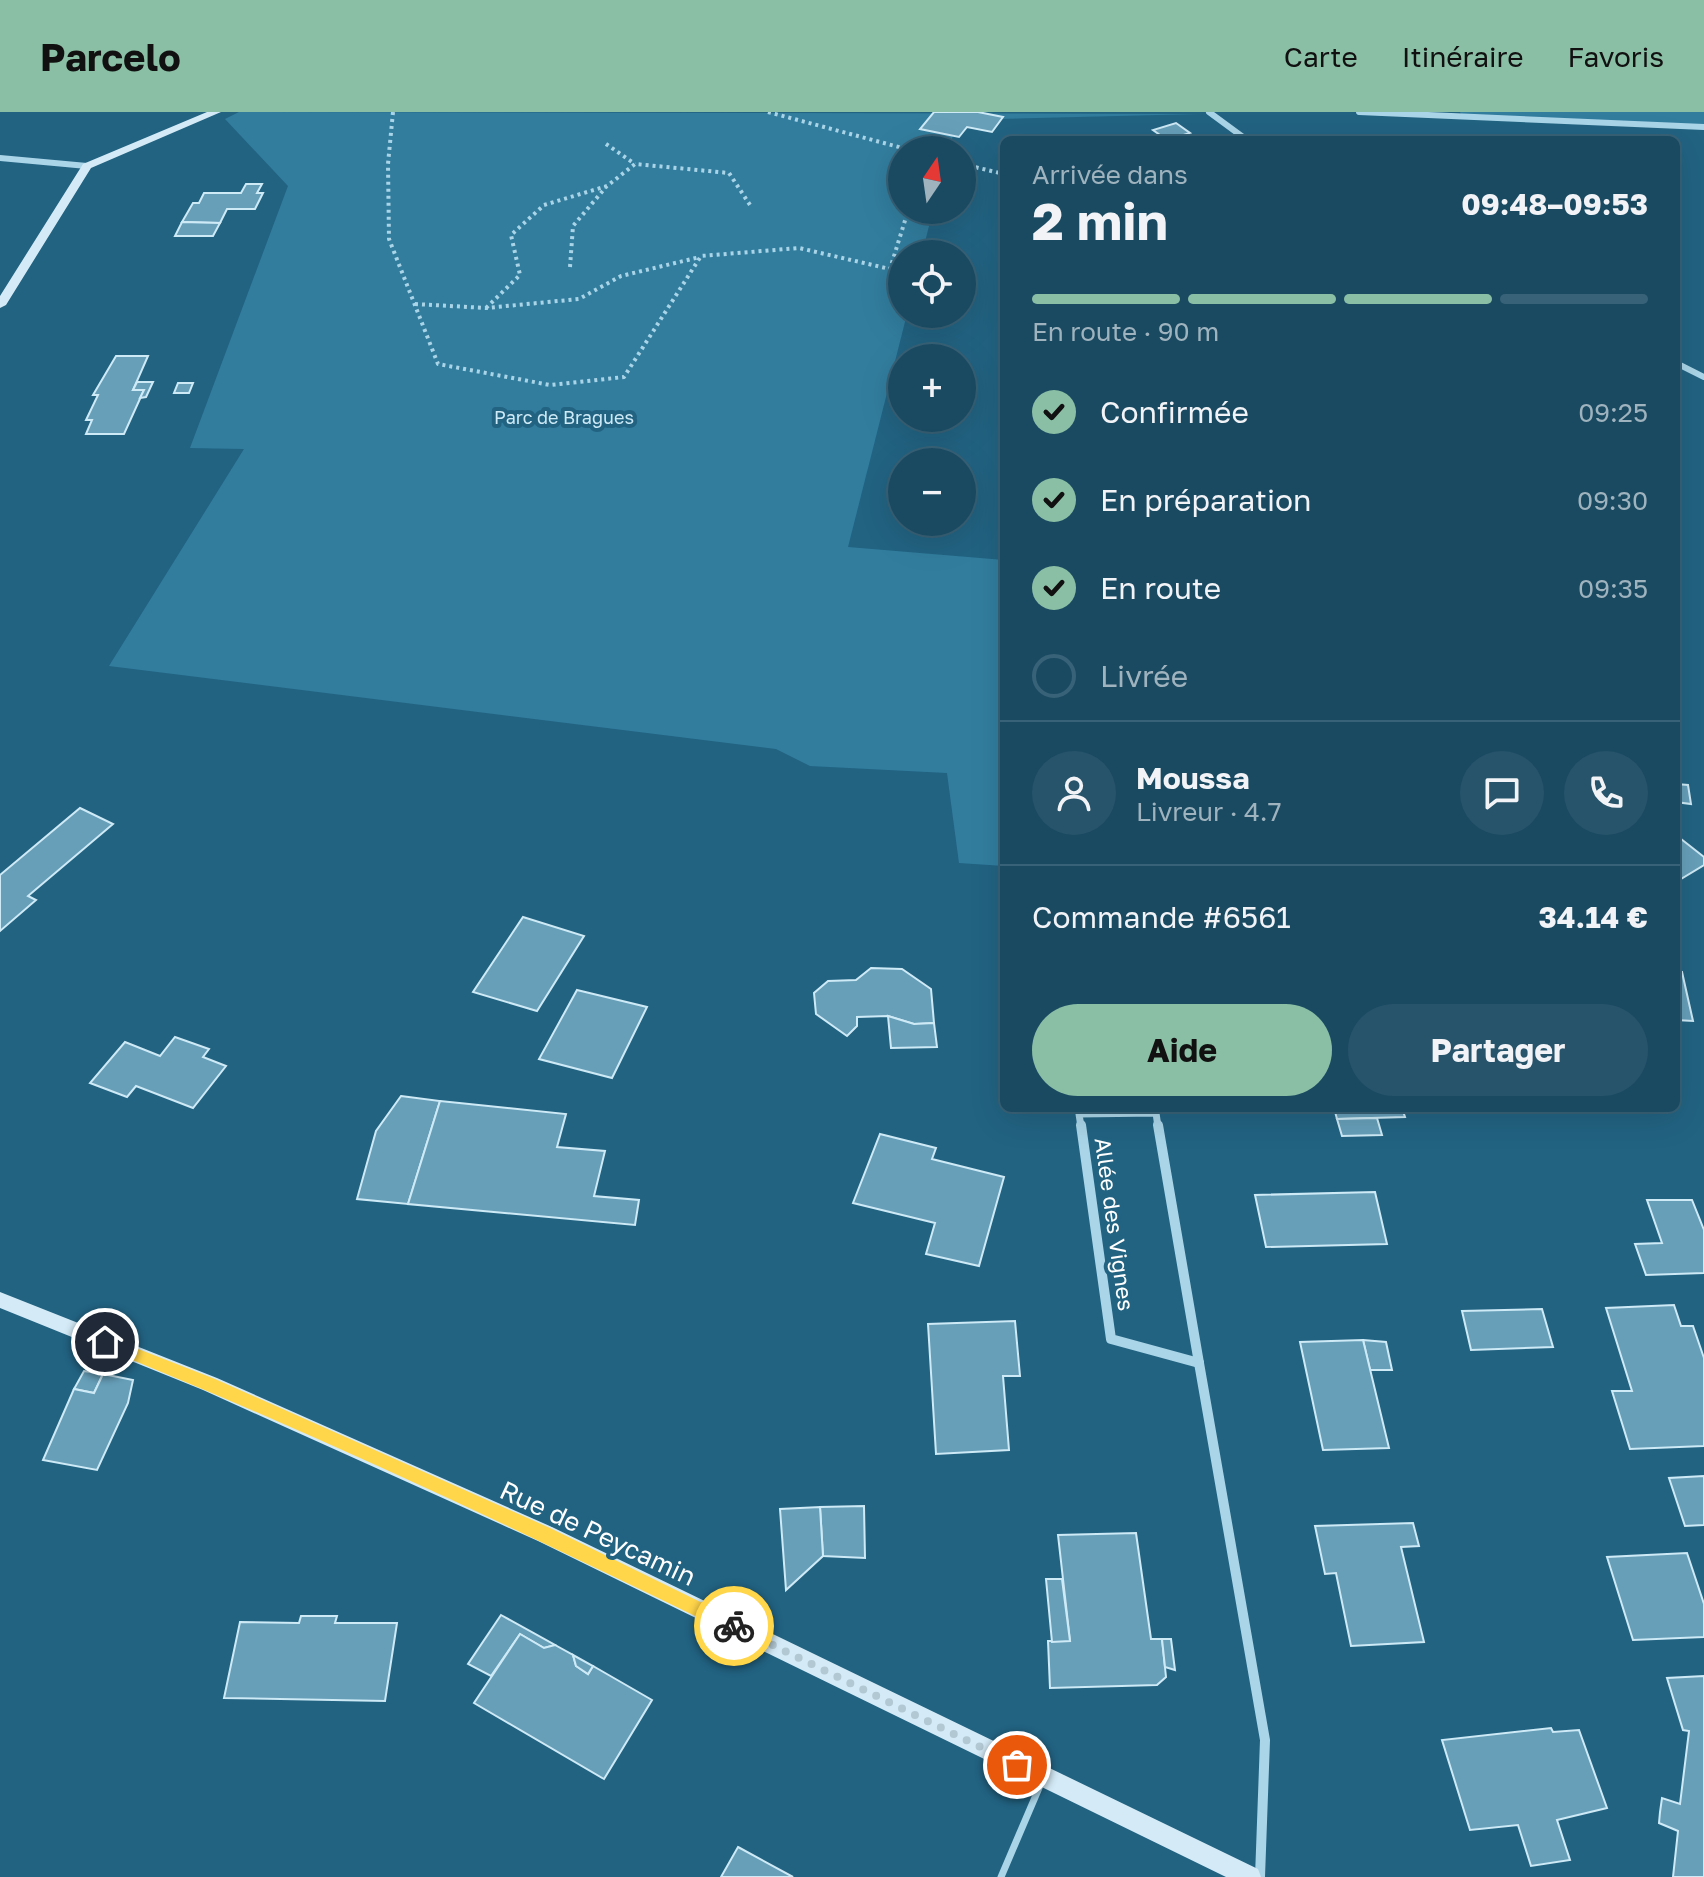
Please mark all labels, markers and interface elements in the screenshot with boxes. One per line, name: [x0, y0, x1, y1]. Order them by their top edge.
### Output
text: Parcelo: [40, 34, 181, 79]
text: Carte: [1284, 40, 1358, 73]
text: Itinéraire: [1402, 40, 1523, 73]
text: Favoris: [1567, 40, 1664, 73]
north arrow: [888, 136, 976, 224]
map controls: [888, 136, 976, 536]
text: Arrivée dans: [1032, 159, 1188, 190]
text: 09:48–09:53: [1461, 186, 1648, 222]
text: 2 min: [1032, 189, 1168, 251]
button: locate: [888, 240, 976, 328]
text: En route · 90 m: [1032, 316, 1219, 347]
button: +: [888, 344, 976, 432]
icon: check: [1032, 390, 1076, 434]
text: Confirmée: [1100, 394, 1249, 430]
text: 09:25: [1578, 397, 1648, 428]
park label: Parc de Bragues: [494, 406, 634, 428]
button: −: [888, 448, 976, 536]
icon: check: [1032, 478, 1076, 522]
text: En préparation: [1100, 482, 1311, 518]
text: 09:30: [1577, 485, 1648, 516]
icon: check: [1032, 566, 1076, 610]
text: En route: [1100, 570, 1221, 606]
text: 09:35: [1578, 573, 1648, 604]
text: Livrée: [1100, 658, 1188, 694]
button: person: [1032, 751, 1116, 835]
button: chat: [1460, 751, 1544, 835]
button: phone: [1564, 751, 1648, 835]
text: Moussa: [1136, 760, 1250, 796]
text: Livreur · 4.7: [1136, 796, 1281, 827]
text: Commande #6561: [1032, 899, 1291, 935]
text: 34.14 €: [1539, 899, 1648, 935]
button: Aide: [1032, 1004, 1332, 1096]
button: Partager: [1348, 1004, 1648, 1096]
street label: Allée des Vignes: [1089, 1136, 1141, 1312]
pin: [71, 1308, 139, 1376]
icon: home: [83, 1320, 127, 1364]
street label: Rue de Peycamin: [495, 1474, 701, 1592]
courier: [694, 1586, 774, 1666]
icon: bike: [712, 1604, 756, 1648]
pin: [983, 1731, 1051, 1799]
icon: bag: [995, 1743, 1039, 1787]

